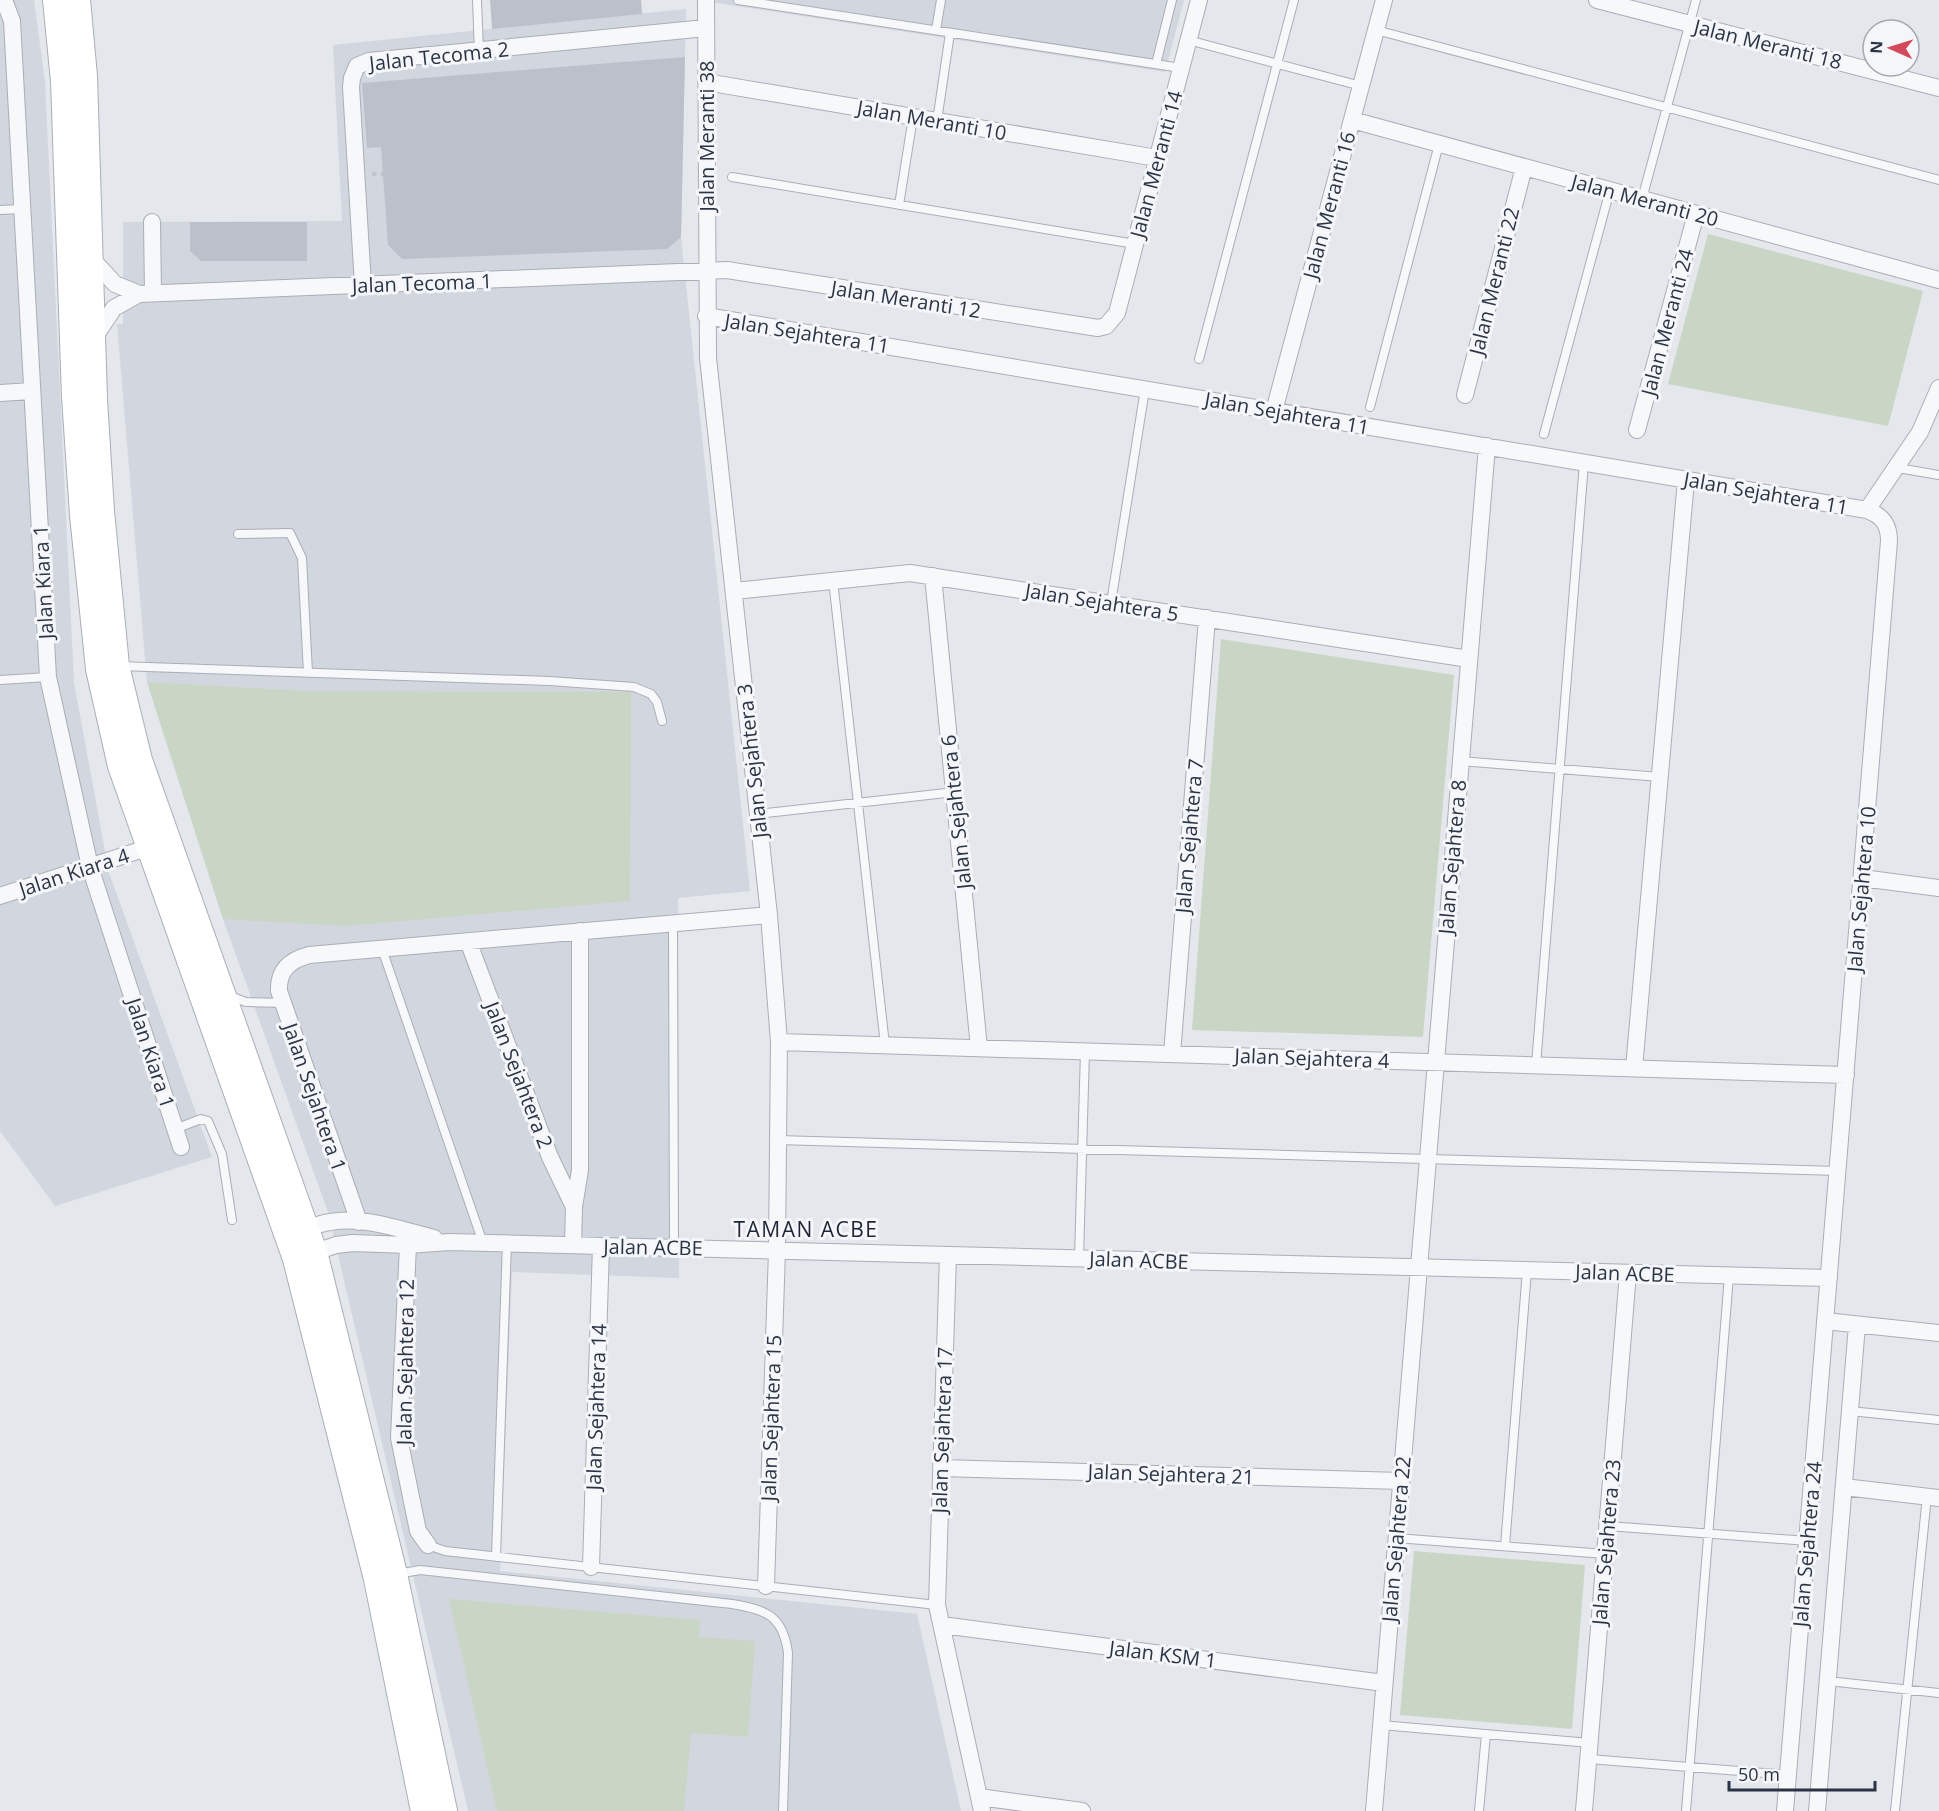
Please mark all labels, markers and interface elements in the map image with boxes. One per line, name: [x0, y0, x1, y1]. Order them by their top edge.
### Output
street label: Jalan Meranti 18: [1689, 12, 1845, 75]
north arrow: [1861, 18, 1921, 78]
street label: Jalan Tecoma 2: [366, 35, 510, 77]
text: N: [1865, 40, 1887, 54]
street label: Jalan Meranti 38: [693, 60, 720, 214]
street label: Jalan Meranti 14: [1123, 87, 1189, 242]
street label: Jalan Meranti 10: [853, 93, 1009, 146]
street label: Jalan Meranti 16: [1296, 129, 1362, 283]
street label: Jalan Meranti 20: [1567, 167, 1721, 233]
street label: Jalan Meranti 22: [1462, 204, 1525, 360]
street label: Jalan Meranti 24: [1634, 245, 1700, 400]
street label: Jalan Tecoma 1: [349, 267, 493, 299]
street label: Jalan Meranti 12: [827, 274, 983, 324]
street label: Jalan Sejahtera 11: [721, 306, 891, 359]
street label: Jalan Sejahtera 11: [1201, 385, 1371, 441]
street label: Jalan Sejahtera 11: [1680, 465, 1850, 521]
street label: Jalan Kiara 1: [27, 524, 60, 642]
street label: Jalan Sejahtera 5: [1021, 576, 1181, 627]
street label: Jalan Sejahtera 3: [730, 683, 774, 841]
street label: Jalan Sejahtera 6: [934, 734, 978, 892]
street label: Jalan Sejahtera 7: [1169, 758, 1209, 916]
street label: Jalan Sejahtera 8: [1432, 779, 1472, 937]
street label: Jalan Sejahtera 10: [1840, 805, 1882, 975]
street label: Jalan Kiara 4: [14, 841, 133, 903]
street label: Jalan Kiara 1: [120, 993, 182, 1112]
street label: Jalan Sejahtera 2: [478, 996, 559, 1152]
street label: Jalan Sejahtera 1: [276, 1017, 353, 1175]
street label: Jalan Sejahtera 4: [1232, 1042, 1390, 1074]
district label: TAMAN ACBE: [733, 1215, 879, 1243]
street label: Jalan ACBE: [601, 1233, 703, 1261]
street label: Jalan ACBE: [1087, 1245, 1189, 1275]
street label: Jalan ACBE: [1573, 1258, 1675, 1288]
street label: Jalan Sejahtera 12: [390, 1279, 420, 1447]
street label: Jalan Sejahtera 14: [580, 1323, 612, 1493]
street label: Jalan Sejahtera 15: [755, 1334, 787, 1504]
street label: Jalan Sejahtera 17: [926, 1346, 958, 1516]
street label: Jalan Sejahtera 22: [1375, 1455, 1417, 1625]
street label: Jalan Sejahtera 21: [1085, 1458, 1255, 1490]
street label: Jalan Sejahtera 23: [1585, 1458, 1627, 1628]
street label: Jalan Sejahtera 24: [1786, 1459, 1828, 1630]
street label: Jalan KSM 1: [1106, 1634, 1218, 1674]
scale bar: [1729, 1754, 1874, 1792]
text: 50 m: [1738, 1762, 1780, 1786]

